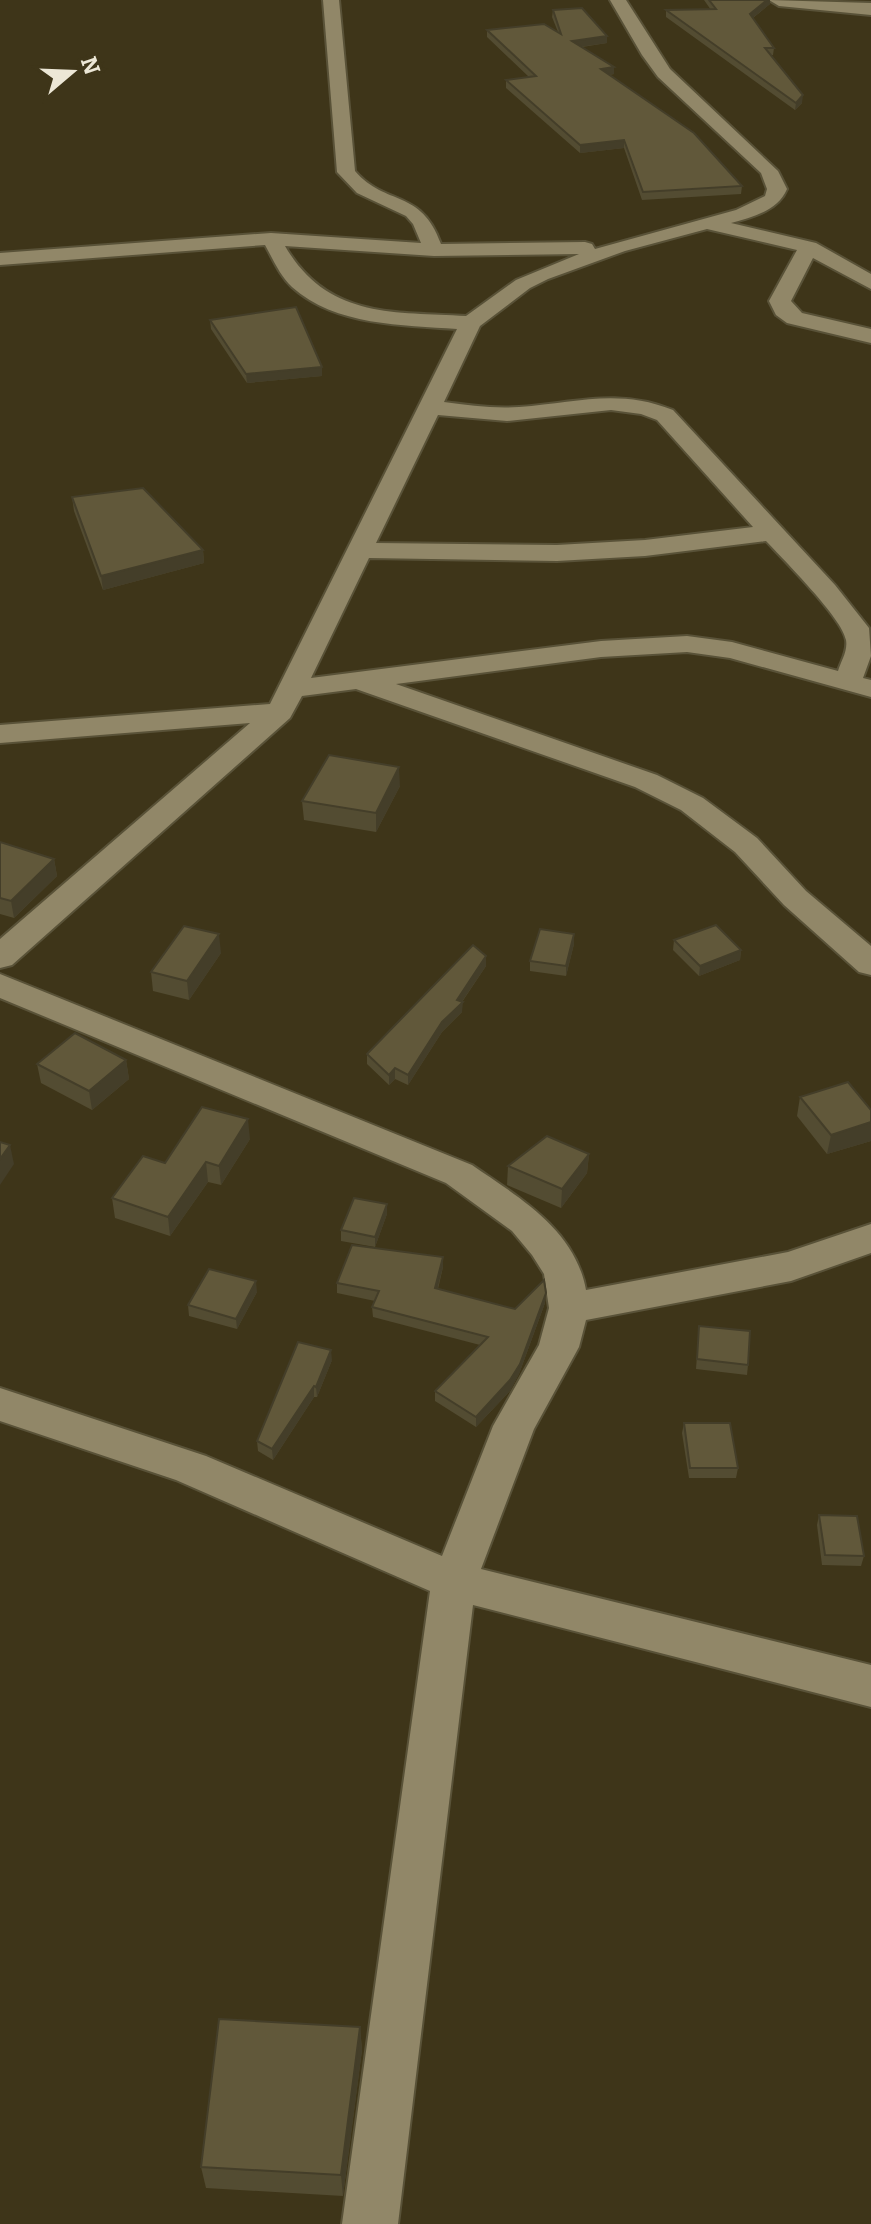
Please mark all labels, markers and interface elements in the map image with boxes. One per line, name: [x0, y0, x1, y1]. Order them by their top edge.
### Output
north arrow: [32, 32, 112, 112]
text: N: [75, 53, 106, 78]

